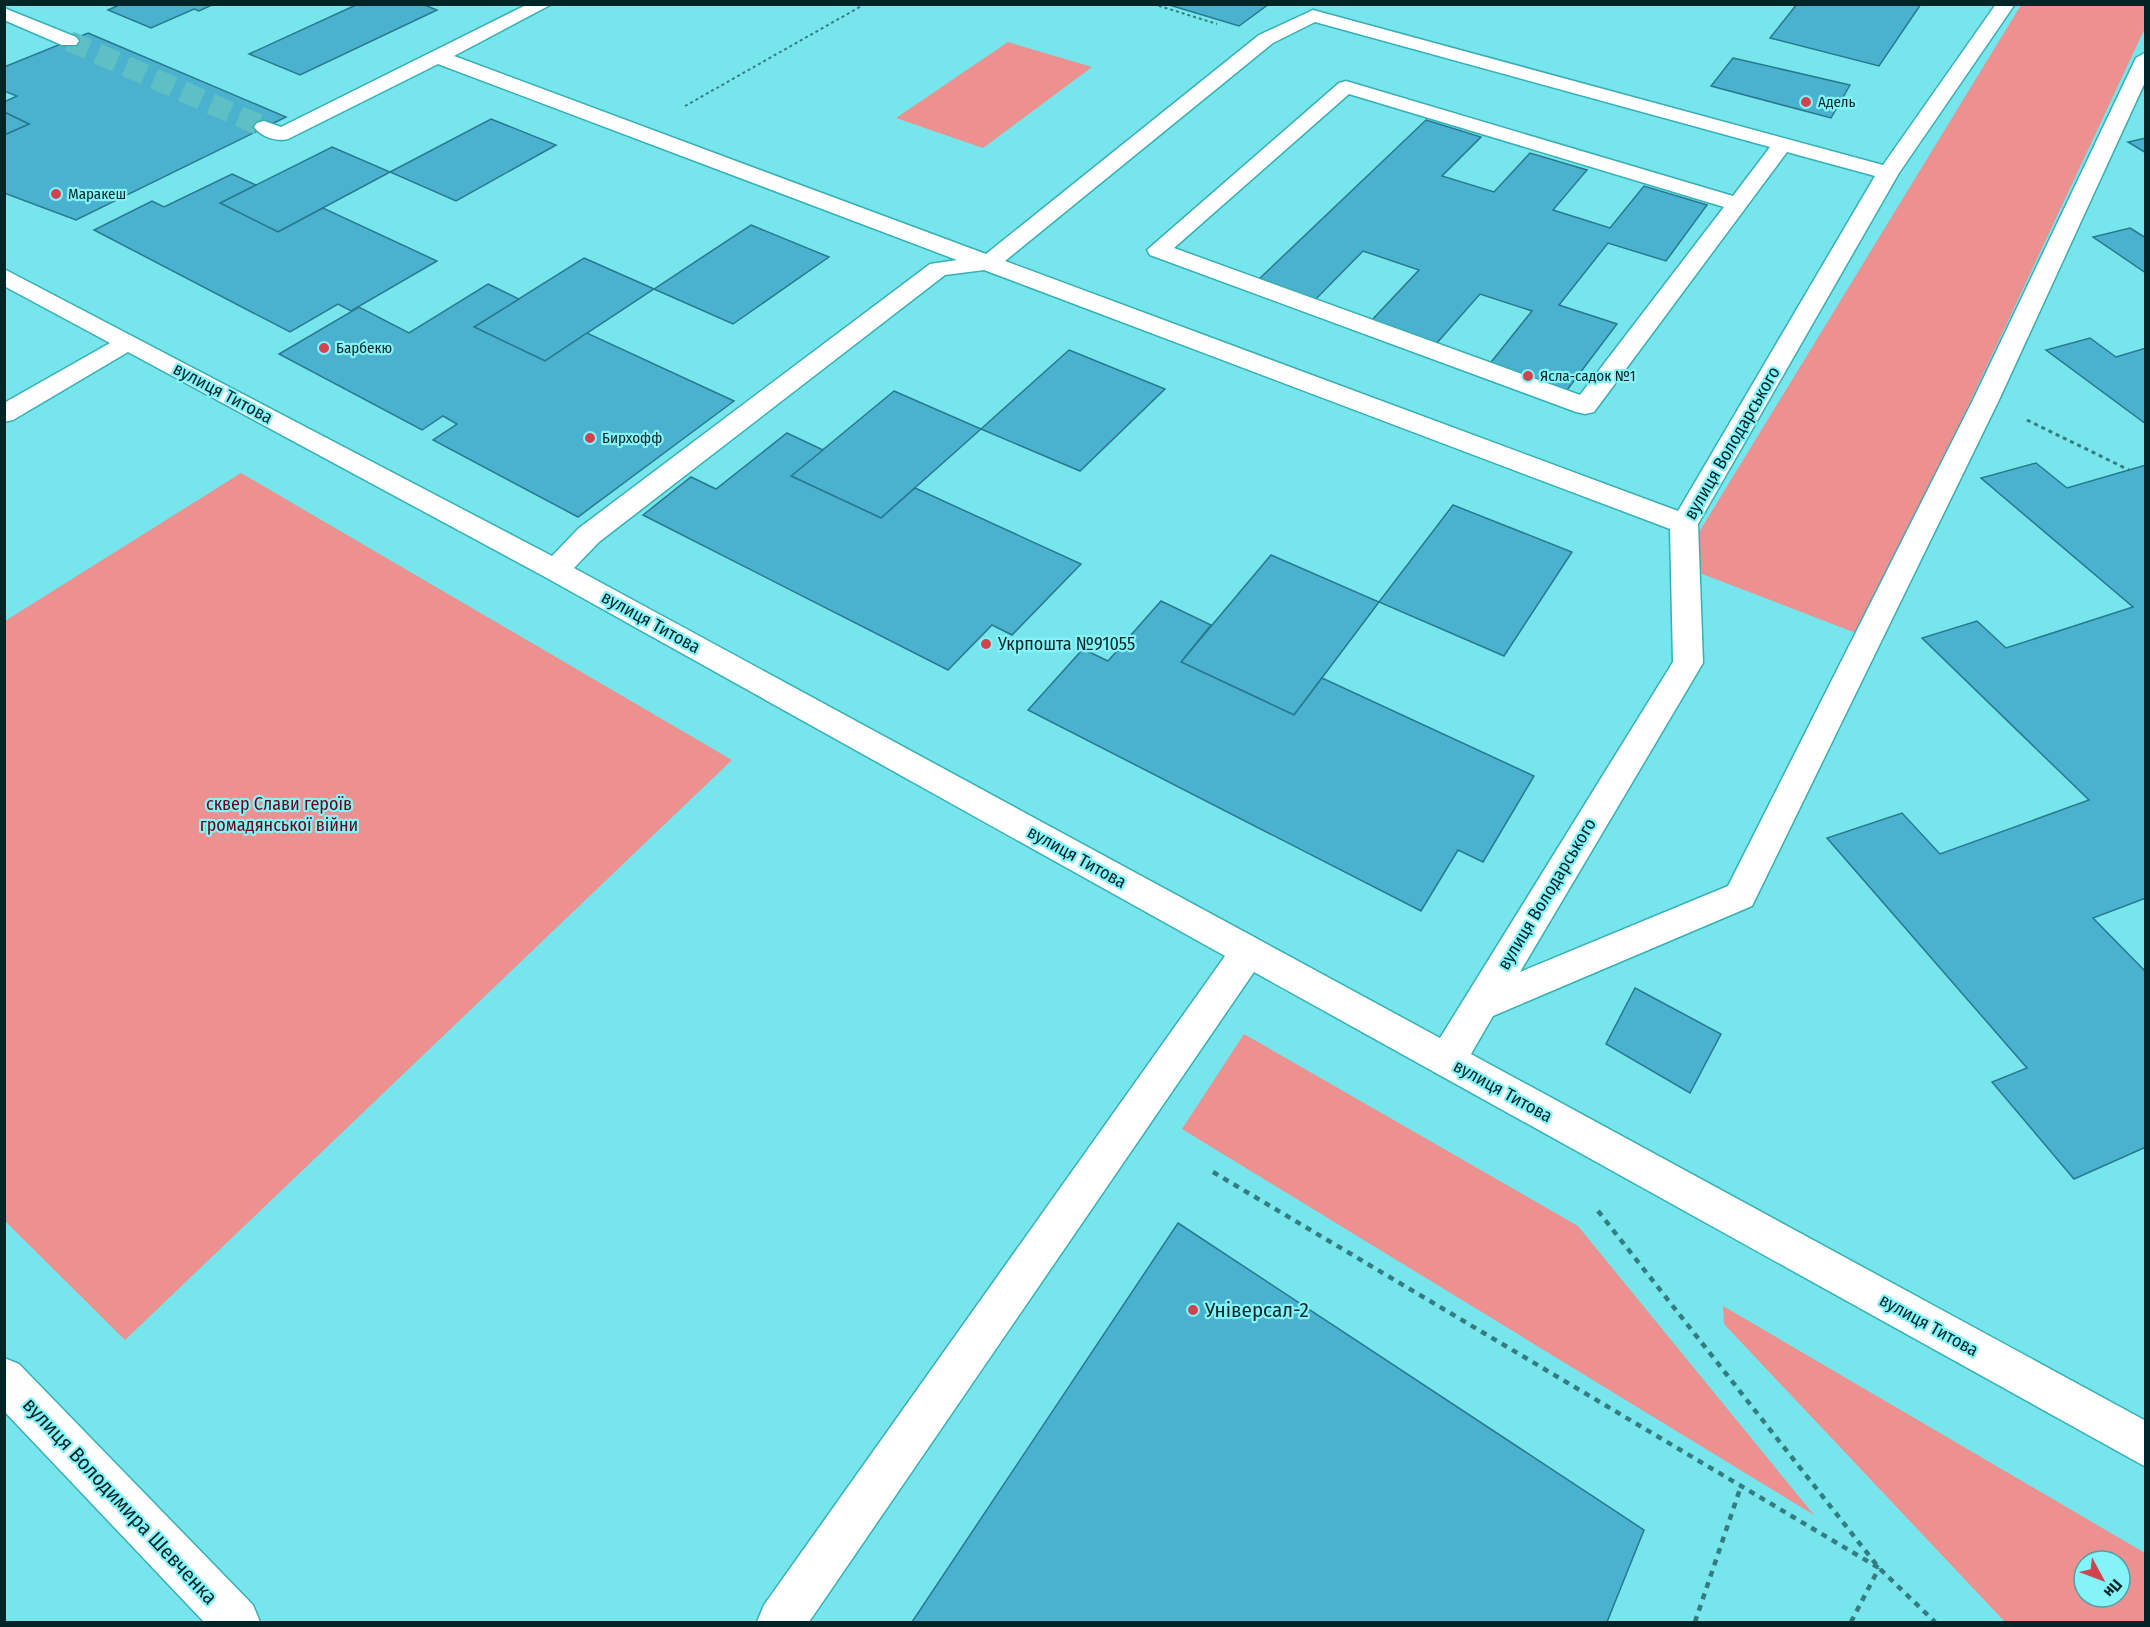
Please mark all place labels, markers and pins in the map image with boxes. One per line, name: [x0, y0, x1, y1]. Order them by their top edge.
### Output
place label: Адель: [1818, 93, 1855, 111]
marker: Адель: [1799, 95, 1813, 109]
place label: Маракеш: [68, 185, 126, 203]
marker: Маракеш: [49, 187, 63, 201]
place label: Барбекю: [336, 339, 392, 357]
marker: Барбекю: [317, 341, 331, 355]
place label: Ясла-садок №1: [1540, 367, 1636, 385]
marker: Ясла-садок №1: [1521, 369, 1535, 383]
place label: Бирхофф: [602, 429, 662, 447]
marker: Бирхофф: [583, 431, 597, 445]
place label: Укрпошта №91055: [997, 633, 1135, 655]
marker: Укрпошта №91055: [979, 637, 993, 651]
place label: Універсал-2: [1204, 1297, 1309, 1323]
marker: Універсал-2: [1186, 1303, 1200, 1317]

